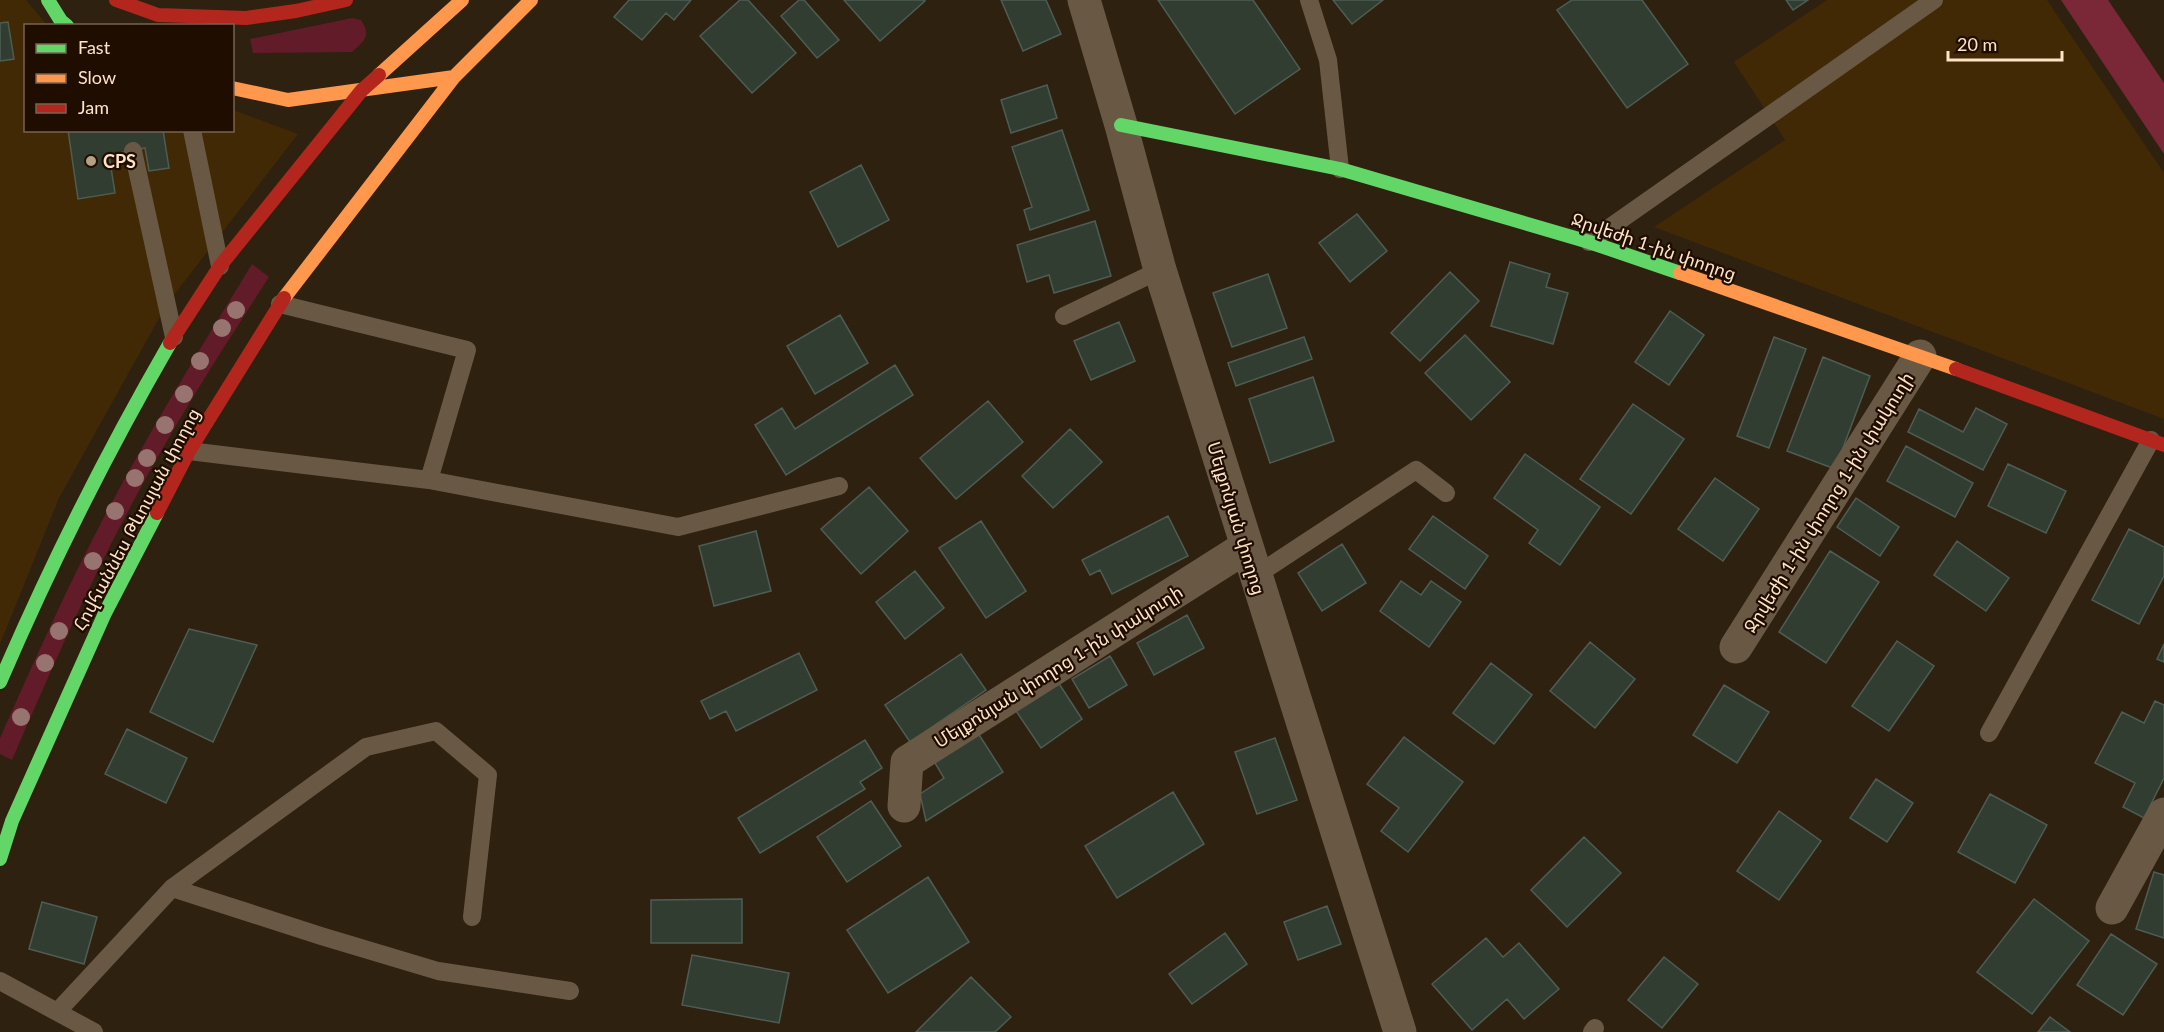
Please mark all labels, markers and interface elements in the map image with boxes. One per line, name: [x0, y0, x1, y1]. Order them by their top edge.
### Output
legend: [24, 24, 234, 132]
scale bar: [1948, 24, 2062, 62]
text: 20 m: [1957, 33, 1997, 55]
text: Fast: [78, 36, 111, 58]
text: Slow: [78, 66, 116, 88]
text: Jam: [78, 96, 109, 118]
place label: CPS: [103, 150, 136, 172]
marker: CPS: [84, 154, 98, 168]
street label: Ջրվեժի 1-ին փողոց: [1569, 207, 1739, 285]
street label: Ջրվեժի 1-ին փողոց 1-ին փակուղի: [1738, 368, 1918, 636]
street label: Հովհաննես Թևոսյան փողոց: [68, 404, 204, 634]
street label: Մելքոնյան փողոց: [1203, 439, 1271, 597]
street label: Մելքոնյան փողոց 1-ին փակուղի: [930, 580, 1186, 752]

